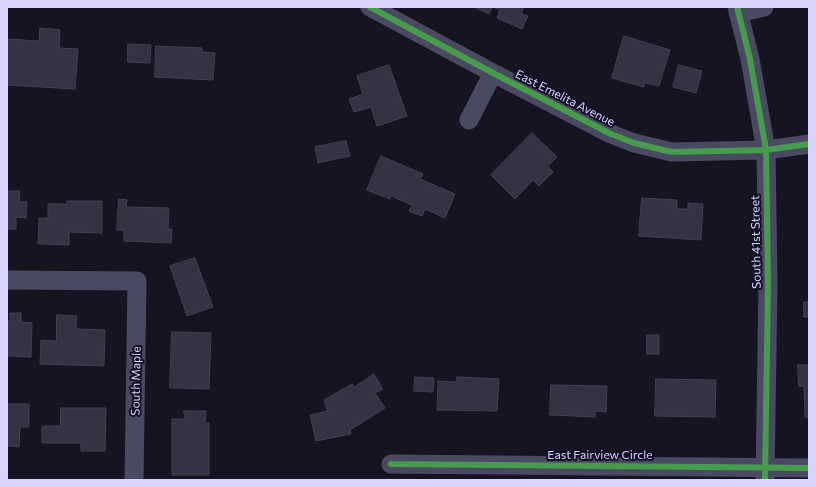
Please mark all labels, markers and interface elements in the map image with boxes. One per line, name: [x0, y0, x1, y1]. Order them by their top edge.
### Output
street label: East Emelita Avenue: [513, 67, 617, 129]
street label: South 41st Street: [748, 195, 764, 289]
street label: South Maple: [128, 346, 144, 416]
street label: East Fairview Circle: [547, 448, 653, 462]

